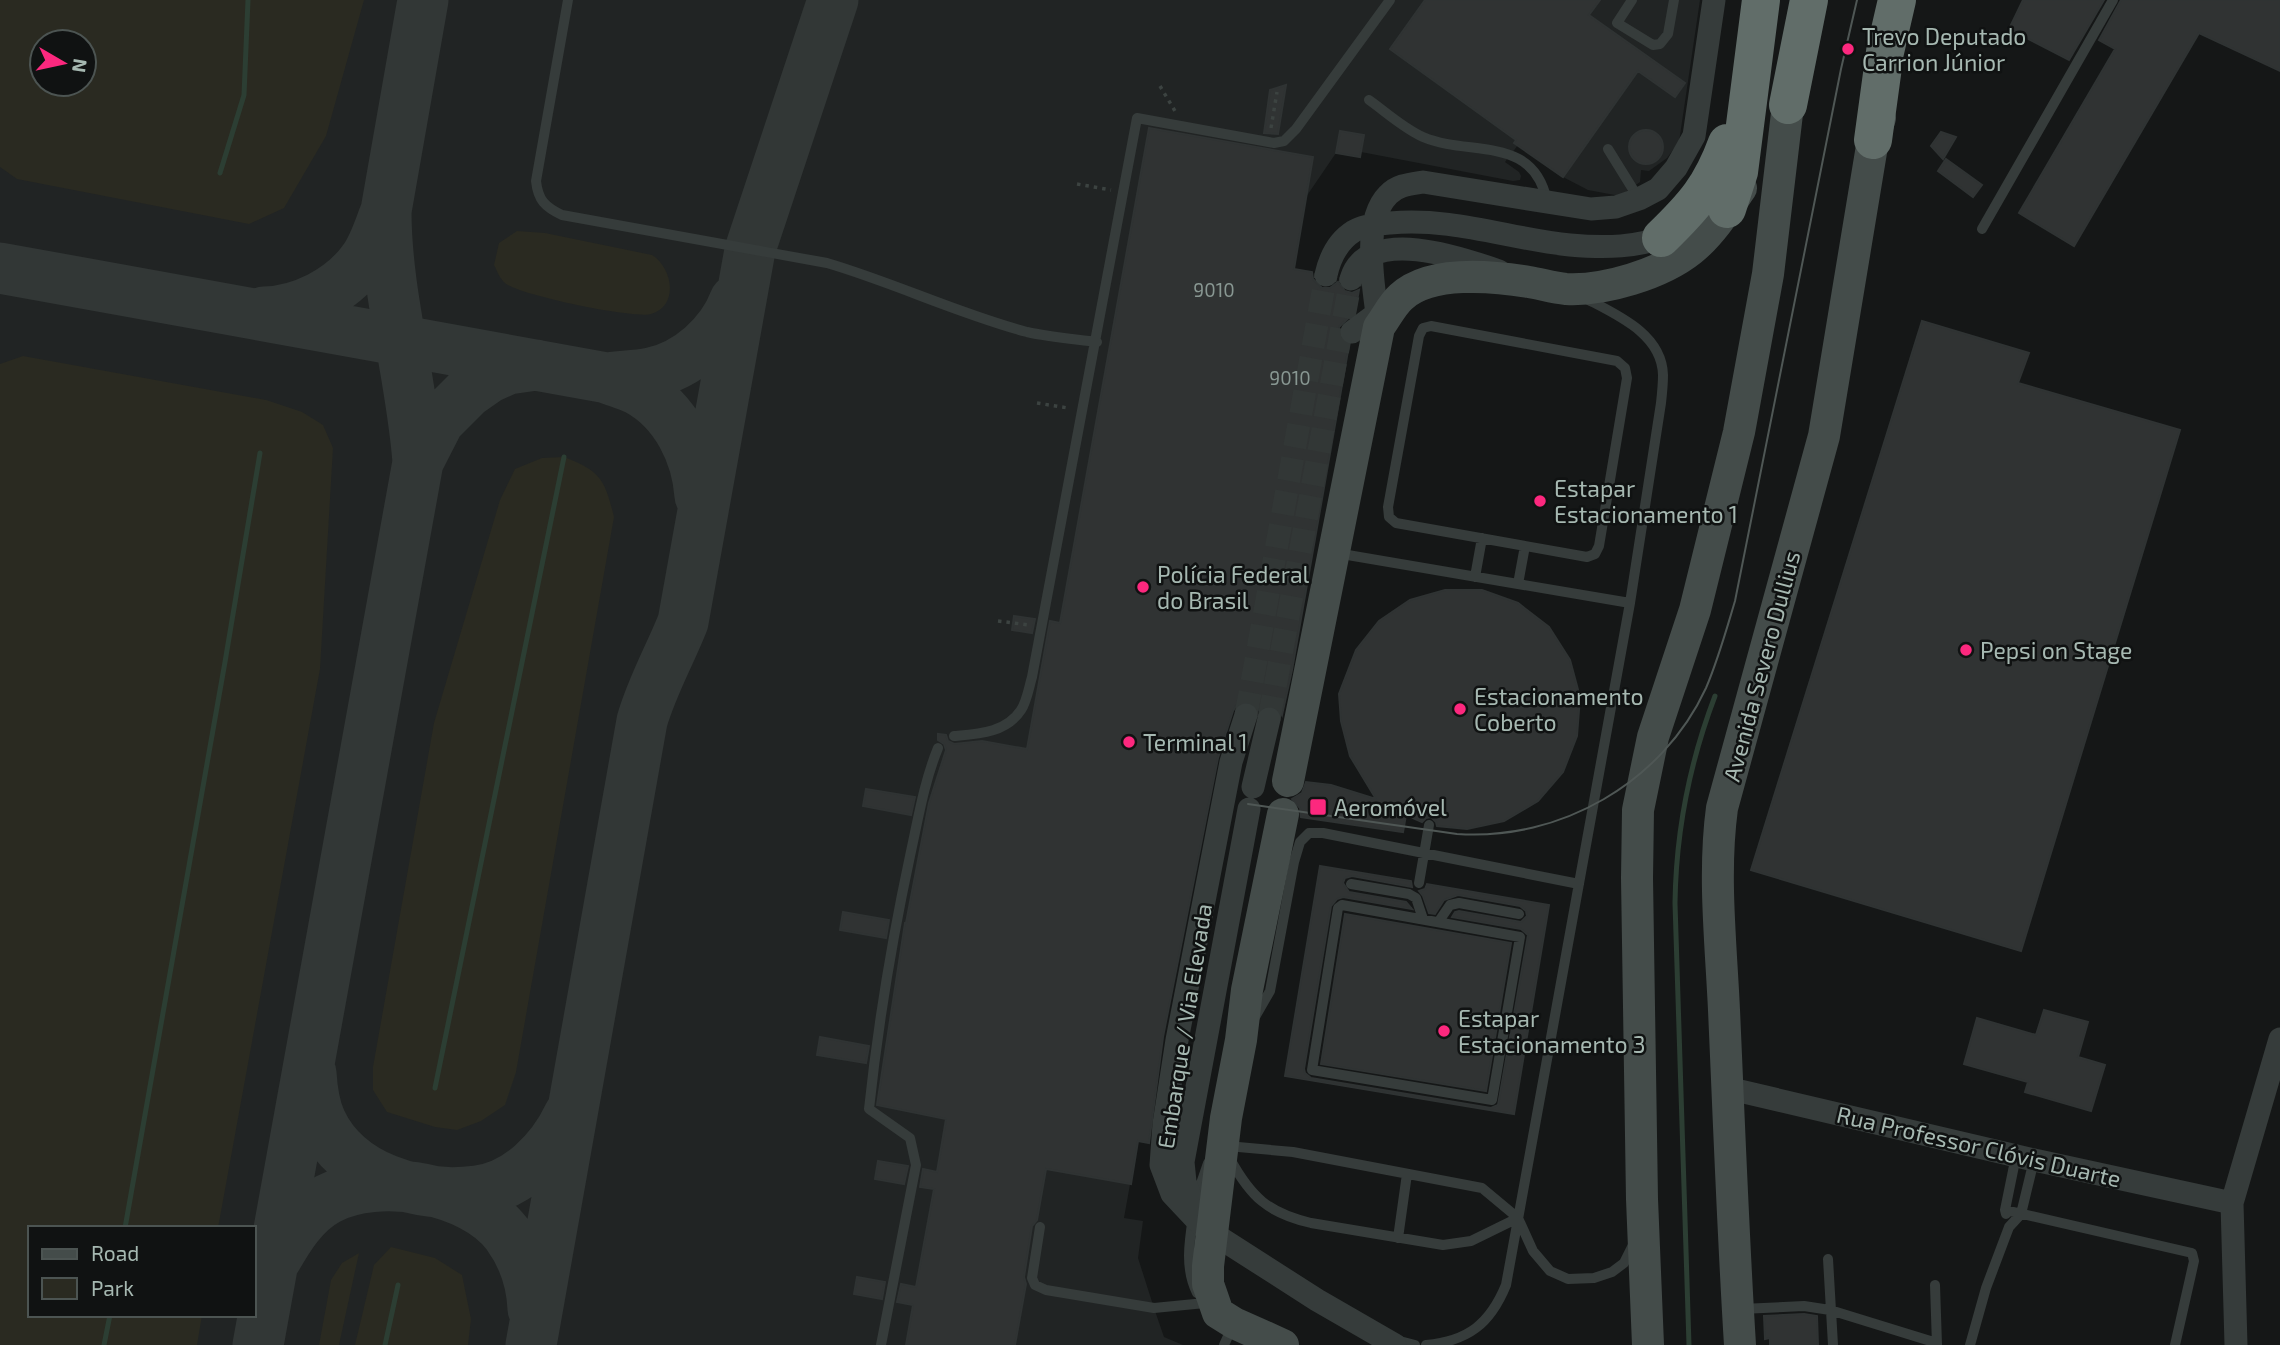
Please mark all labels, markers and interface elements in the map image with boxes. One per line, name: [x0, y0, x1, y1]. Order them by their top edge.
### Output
place label: Trevo Deputado Carrion Júnior: [1862, 22, 2026, 76]
north arrow: [28, 28, 98, 98]
marker: Trevo Deputado Carrion Júnior: [1840, 41, 1856, 57]
text: N: [68, 57, 93, 74]
house number: 9010: [1193, 278, 1235, 301]
house number: 9010: [1269, 366, 1311, 389]
place label: Estapar Estacionamento 1: [1554, 474, 1738, 528]
marker: Estapar Estacionamento 1: [1532, 493, 1548, 509]
street label: Avenida Severo Dullius: [1717, 548, 1805, 784]
place label: Polícia Federal do Brasil: [1157, 560, 1310, 614]
marker: Polícia Federal do Brasil: [1135, 579, 1151, 595]
place label: Pepsi on Stage: [1980, 636, 2132, 664]
marker: Pepsi on Stage: [1958, 642, 1974, 658]
place label: Estacionamento Coberto: [1474, 682, 1644, 736]
marker: Estacionamento Coberto: [1452, 701, 1468, 717]
place label: Terminal 1: [1143, 728, 1248, 756]
marker: Terminal 1: [1121, 734, 1137, 750]
place label: Aeromóvel: [1334, 793, 1447, 821]
marker: Aeromóvel: [1308, 797, 1328, 817]
street label: Embarque / Via Elevada: [1151, 901, 1217, 1151]
place label: Estapar Estacionamento 3: [1458, 1004, 1646, 1058]
marker: Estapar Estacionamento 3: [1436, 1023, 1452, 1039]
street label: Rua Professor Clóvis Duarte: [1834, 1100, 2124, 1192]
legend: [28, 1226, 256, 1317]
text: Road: [91, 1240, 139, 1265]
text: Park: [91, 1275, 134, 1300]

